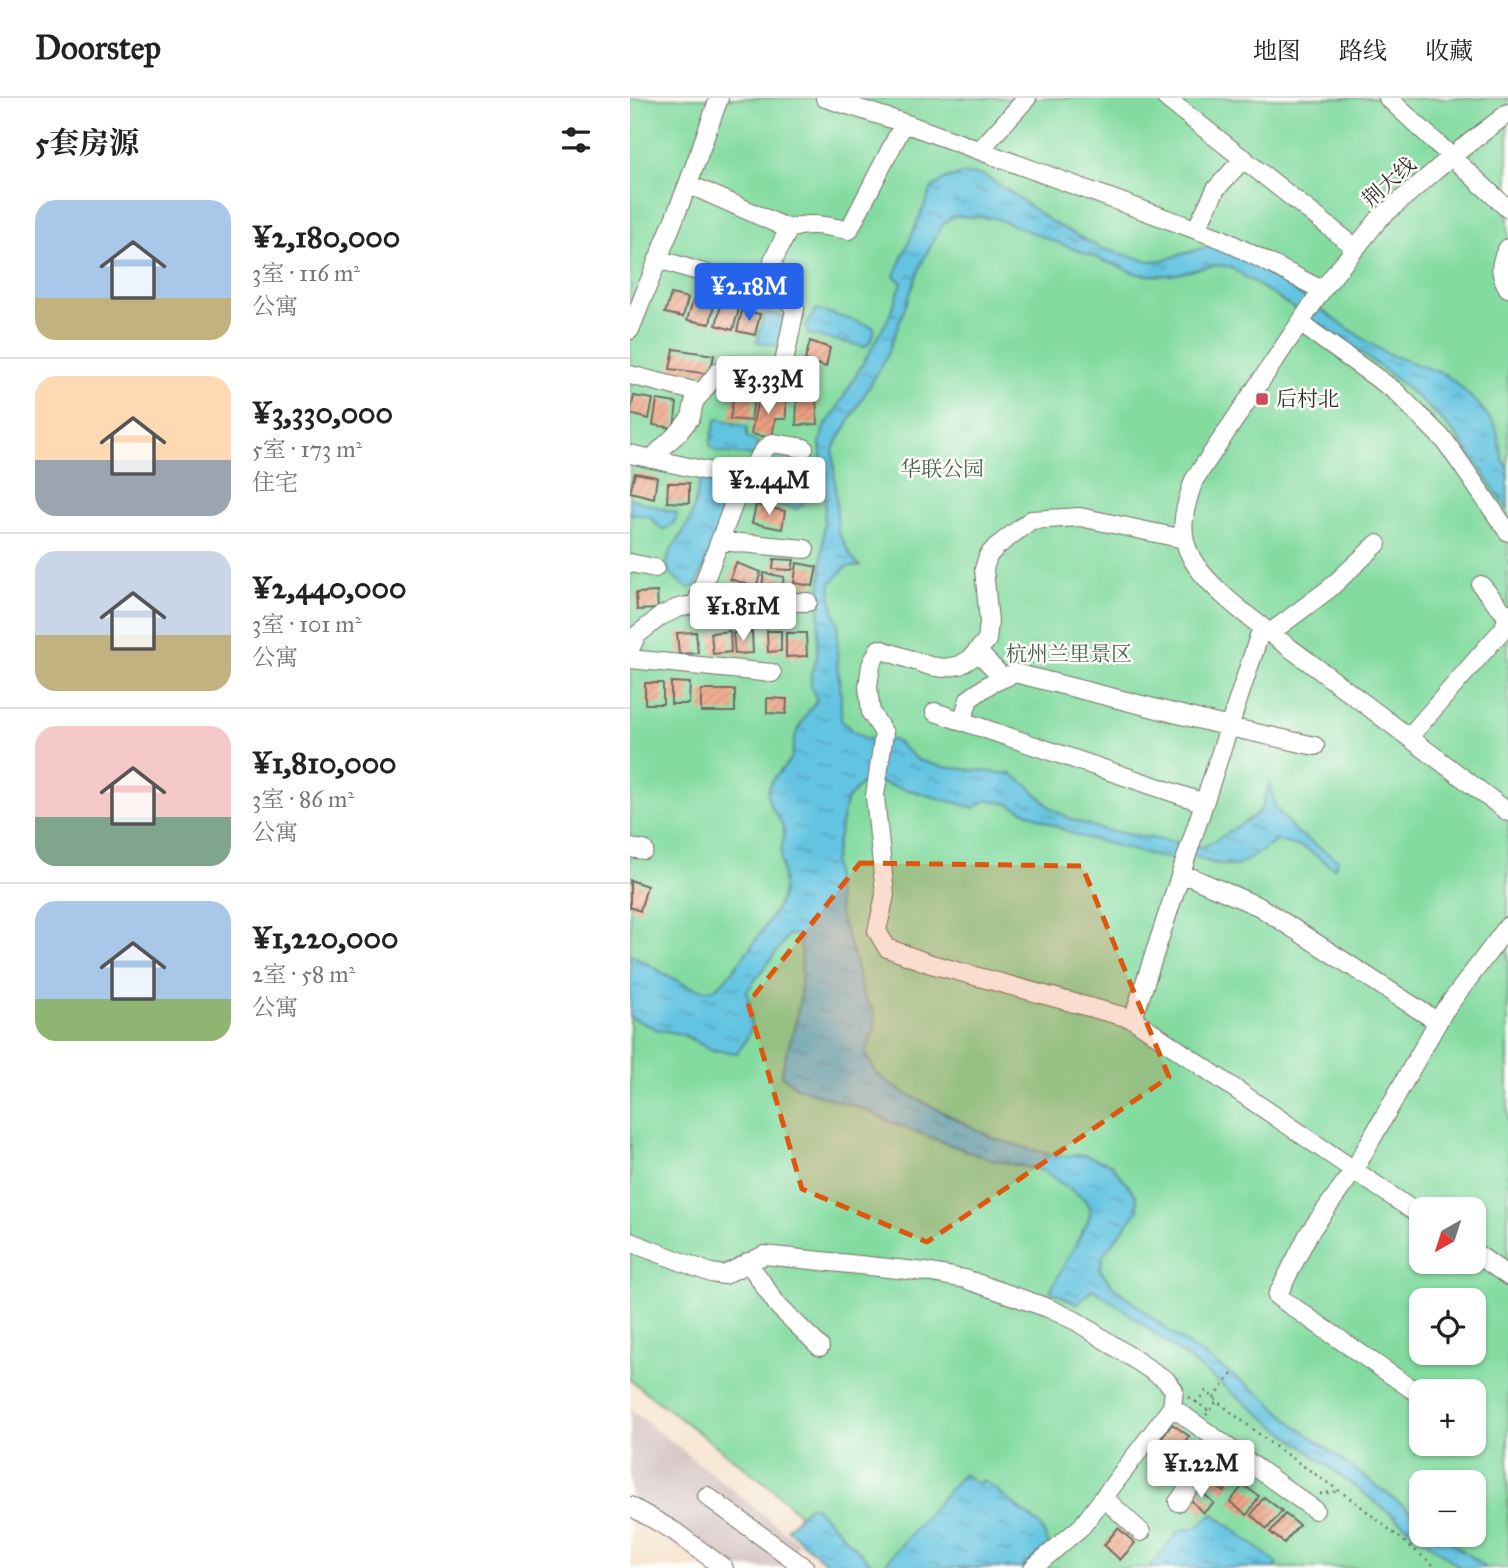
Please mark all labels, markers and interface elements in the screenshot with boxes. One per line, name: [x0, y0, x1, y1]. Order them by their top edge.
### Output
text: Doorstep: [35, 28, 161, 68]
text: 地图: [1253, 36, 1301, 66]
text: 路线: [1339, 36, 1387, 66]
text: 收藏: [1425, 36, 1473, 66]
icon: filters: [557, 121, 595, 159]
text: 5套房源: [35, 125, 139, 161]
street label: 荆大线: [1357, 151, 1421, 213]
text: ¥2,180,000: [252, 219, 400, 255]
icon: home: [91, 228, 175, 312]
text: 3室 · 116 m²: [252, 259, 360, 287]
pin: ¥2.18M: [692, 264, 806, 323]
text: ¥2.18M: [711, 272, 787, 300]
text: 公寓: [252, 292, 298, 320]
pin: ¥3.33M: [711, 356, 825, 416]
text: ¥3.33M: [732, 365, 804, 393]
place label: 后村北: [1276, 386, 1339, 412]
marker: 后村北: [1254, 391, 1270, 407]
text: ¥3,330,000: [252, 395, 393, 431]
icon: home: [91, 404, 175, 488]
text: 5室 · 173 m²: [252, 435, 362, 463]
park label: 华联公园: [900, 456, 984, 482]
pin: ¥2.44M: [712, 458, 826, 517]
text: ¥2.44M: [728, 466, 810, 494]
text: 住宅: [252, 468, 298, 496]
text: ¥2,440,000: [252, 570, 406, 606]
icon: home: [91, 579, 175, 663]
pin: ¥1.81M: [686, 584, 800, 643]
text: ¥1.81M: [706, 592, 780, 620]
text: 3室 · 101 m²: [252, 610, 361, 638]
park label: 杭州兰里景区: [1006, 641, 1132, 667]
text: 公寓: [252, 643, 298, 671]
text: ¥1,810,000: [252, 745, 397, 781]
icon: home: [91, 754, 175, 838]
text: 3室 · 86 m²: [252, 785, 354, 813]
text: 公寓: [252, 818, 298, 846]
text: ¥1,220,000: [252, 920, 398, 956]
icon: home: [91, 929, 175, 1013]
text: 2室 · 58 m²: [252, 960, 355, 988]
text: 公寓: [252, 993, 298, 1021]
north arrow: [1409, 1197, 1486, 1274]
map controls: [1409, 1197, 1486, 1547]
button: locate: [1409, 1288, 1486, 1365]
button: +: [1409, 1379, 1486, 1456]
pin: ¥1.22M: [1144, 1440, 1258, 1500]
text: ¥1.22M: [1163, 1449, 1239, 1477]
button: −: [1409, 1470, 1486, 1547]

